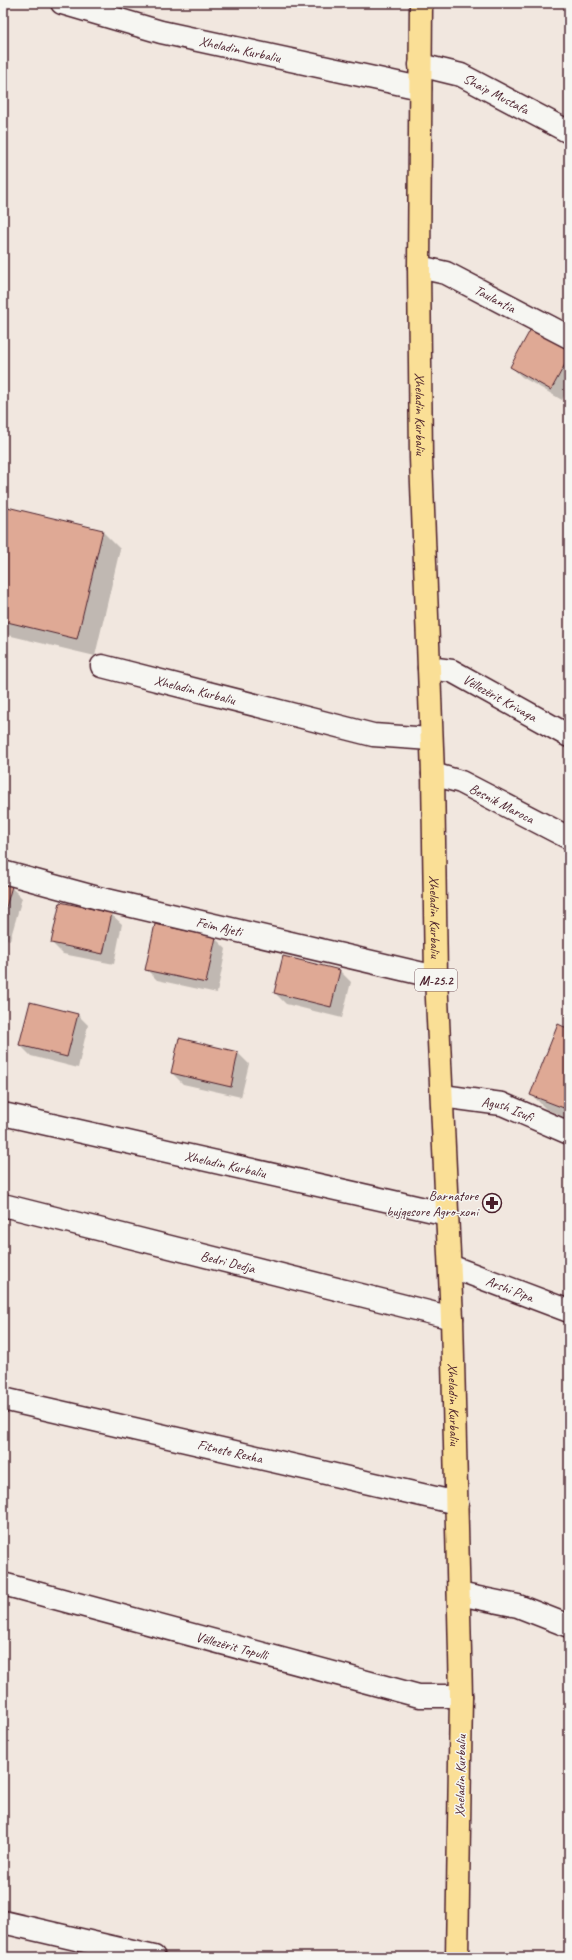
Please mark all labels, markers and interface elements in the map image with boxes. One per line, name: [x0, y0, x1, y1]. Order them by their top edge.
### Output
street label: Xheladin Kurbaliu: [198, 33, 283, 67]
street label: Shaip Mustafa: [460, 70, 533, 119]
street label: Taulantia: [472, 281, 519, 317]
street label: Xheladin Kurbaliu: [411, 373, 429, 456]
street label: Vëllezërit Krivaqa: [460, 671, 540, 726]
street label: Xheladin Kurbaliu: [153, 672, 238, 709]
street label: Besnik Maroca: [466, 780, 538, 828]
street label: Xheladin Kurbaliu: [426, 875, 444, 959]
street label: Feim Ajeti: [195, 913, 246, 941]
road number: M-25.2: [415, 969, 457, 991]
street label: Agush Isufi: [481, 1093, 537, 1126]
street label: Xheladin Kurbaliu: [183, 1147, 268, 1182]
place label: Barnatore bujqesore Agro-xoni: [386, 1187, 480, 1220]
pharmacy icon: Barnatore bujqesore Agro-xoni: [481, 1192, 503, 1214]
street label: Bedri Dedja: [199, 1247, 258, 1277]
street label: Arshi Pipa: [484, 1272, 537, 1306]
street label: Xheladin Kurbaliu: [444, 1363, 463, 1447]
street label: Fitnete Rexha: [196, 1436, 265, 1467]
street label: Vëllezërit Topulli: [194, 1628, 272, 1664]
street label: Xheladin Kurbaliu: [451, 1734, 470, 1817]

